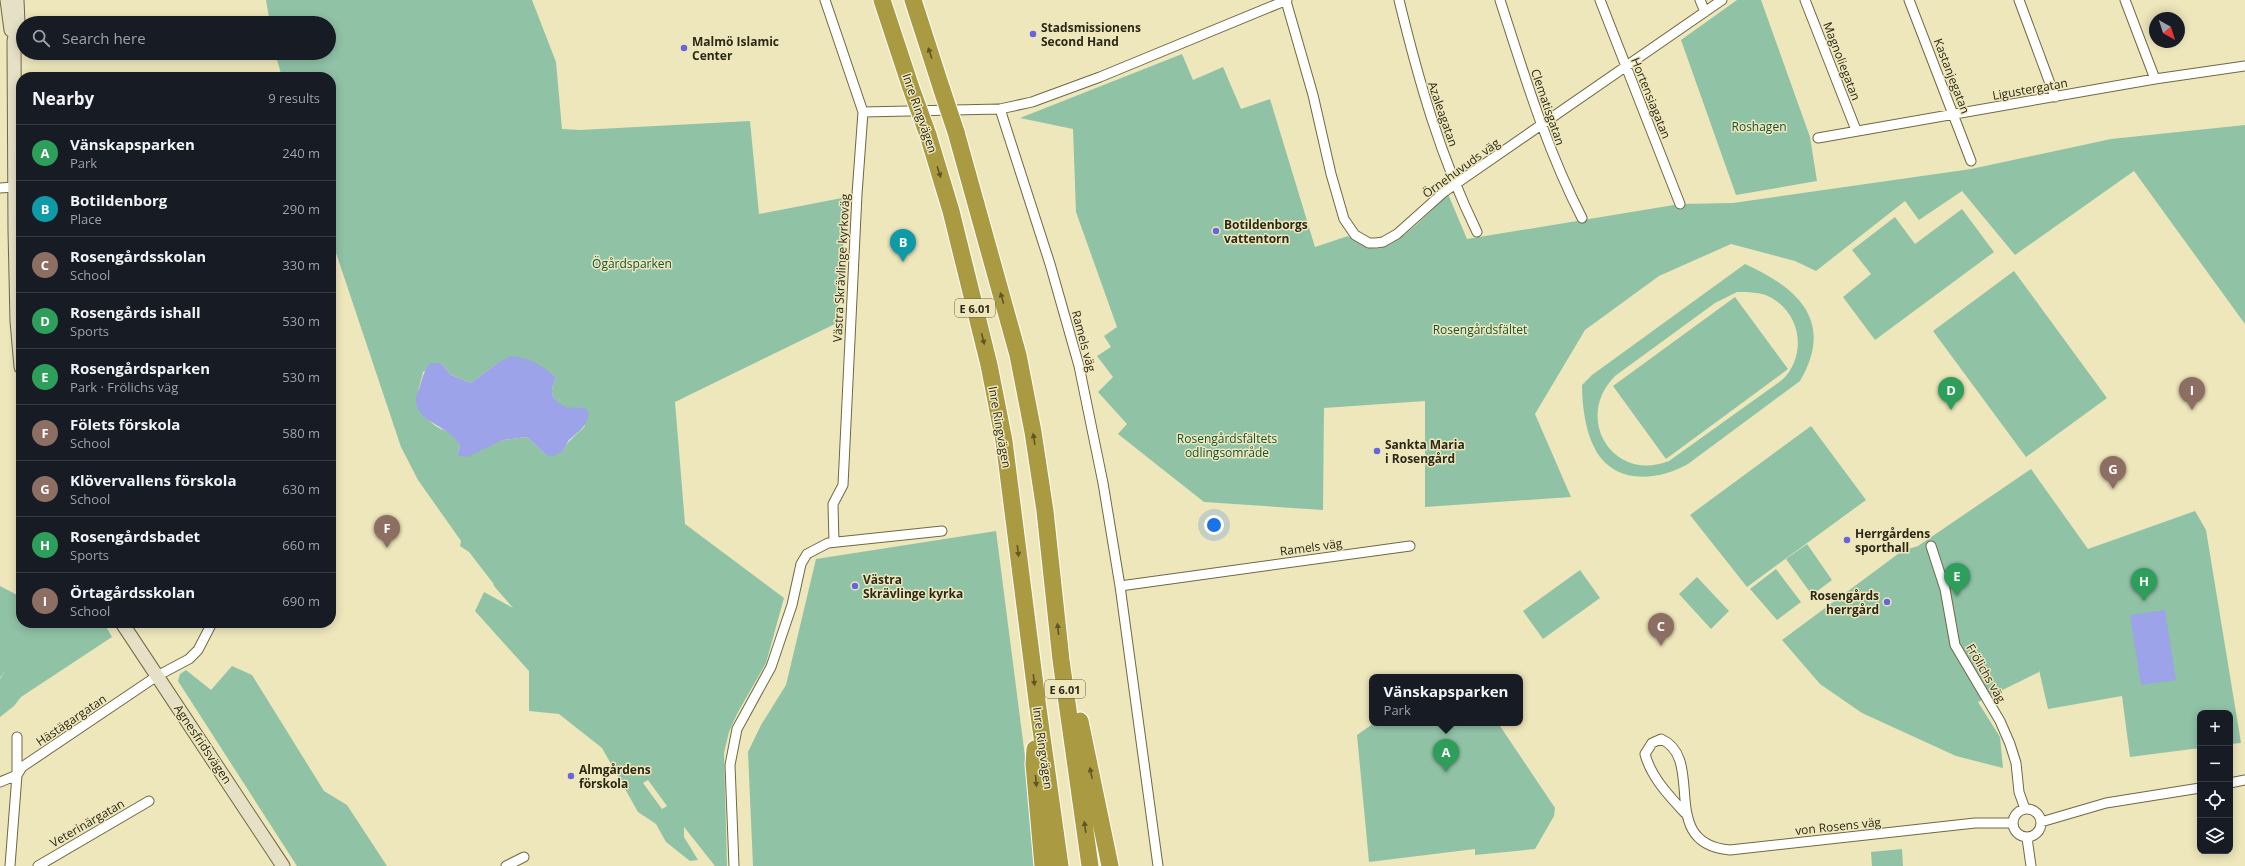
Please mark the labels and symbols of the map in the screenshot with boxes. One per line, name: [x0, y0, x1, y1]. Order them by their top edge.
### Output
north arrow: [2149, 12, 2185, 48]
place label: Stadsmissionens Second Hand: [1041, 19, 1141, 50]
street label: Magnoliegatan: [1819, 19, 1865, 103]
marker: Stadsmissionens Second Hand: [1028, 29, 1038, 39]
place label: Malmö Islamic Center: [692, 33, 779, 64]
street label: Kastanjegatan: [1930, 36, 1974, 116]
marker: Malmö Islamic Center: [679, 43, 689, 53]
one-way arrow: [926, 46, 932, 58]
street label: Hortensiagatan: [1627, 55, 1675, 141]
street label: Clematisgatan: [1527, 67, 1569, 147]
street label: Inre Ringvägen: [898, 71, 942, 155]
street label: Ligustergatan: [1991, 74, 2069, 104]
street label: Azaleagatan: [1424, 79, 1462, 149]
park label: Roshagen: [1732, 118, 1786, 135]
street label: Örnehuvuds väg: [1419, 134, 1504, 202]
one-way arrow: [936, 167, 942, 179]
street label: Västra Skrävlinge kyrkoväg: [829, 193, 853, 343]
place label: Botildenborgs vattentorn: [1224, 216, 1308, 247]
marker: Botildenborgs vattentorn: [1211, 226, 1221, 236]
pin: B: [890, 229, 916, 262]
park label: Ögårdsparken: [592, 255, 672, 272]
one-way arrow: [999, 292, 1005, 304]
road number: E 6.01: [955, 299, 995, 317]
street label: Ramels väg: [1068, 308, 1100, 374]
park label: Rosengårdsfältet: [1433, 321, 1527, 338]
one-way arrow: [980, 333, 986, 345]
pin: D: [1938, 377, 1964, 410]
pin: I: [2179, 377, 2205, 410]
street label: Inre Ringvägen: [984, 385, 1016, 469]
park label: Rosengårdsfältets odlingsområde: [1177, 430, 1277, 461]
one-way arrow: [1031, 432, 1037, 445]
place label: Sankta Maria i Rosengård: [1385, 436, 1465, 467]
marker: Sankta Maria i Rosengård: [1372, 446, 1382, 456]
pin: G: [2100, 456, 2126, 489]
pin: F: [374, 515, 400, 548]
your location: [1204, 515, 1224, 535]
place label: Herrgårdens sporthall: [1855, 525, 1930, 556]
street label: Ramels väg: [1279, 534, 1344, 560]
marker: Herrgårdens sporthall: [1842, 535, 1852, 545]
one-way arrow: [1014, 545, 1021, 557]
pin: E: [1944, 563, 1970, 596]
pin: H: [2131, 568, 2157, 601]
place label: Västra Skrävlinge kyrka: [863, 571, 963, 602]
marker: Västra Skrävlinge kyrka: [850, 581, 860, 591]
place label: Rosengårds herrgård: [1810, 587, 1879, 618]
marker: Rosengårds herrgård: [1882, 597, 1892, 607]
pin: C: [1648, 613, 1674, 646]
one-way arrow: [1055, 623, 1061, 635]
street label: Frölichs väg: [1962, 640, 2010, 706]
one-way arrow: [1031, 674, 1037, 686]
road number: E 6.01: [1045, 680, 1085, 698]
street label: Hästägargatan: [32, 690, 110, 750]
street label: Agnesfridsvägen: [170, 701, 236, 787]
street label: Inre Ringvägen: [1029, 706, 1057, 790]
pin: A: [1433, 739, 1459, 772]
place label: Almgårdens förskola: [579, 761, 651, 792]
one-way arrow: [1088, 767, 1094, 779]
marker: Almgårdens förskola: [566, 771, 576, 781]
one-way arrow: [1032, 775, 1039, 787]
street label: Veterinärgatan: [47, 795, 127, 851]
street label: von Rosens väg: [1794, 813, 1882, 839]
one-way arrow: [1082, 821, 1088, 833]

